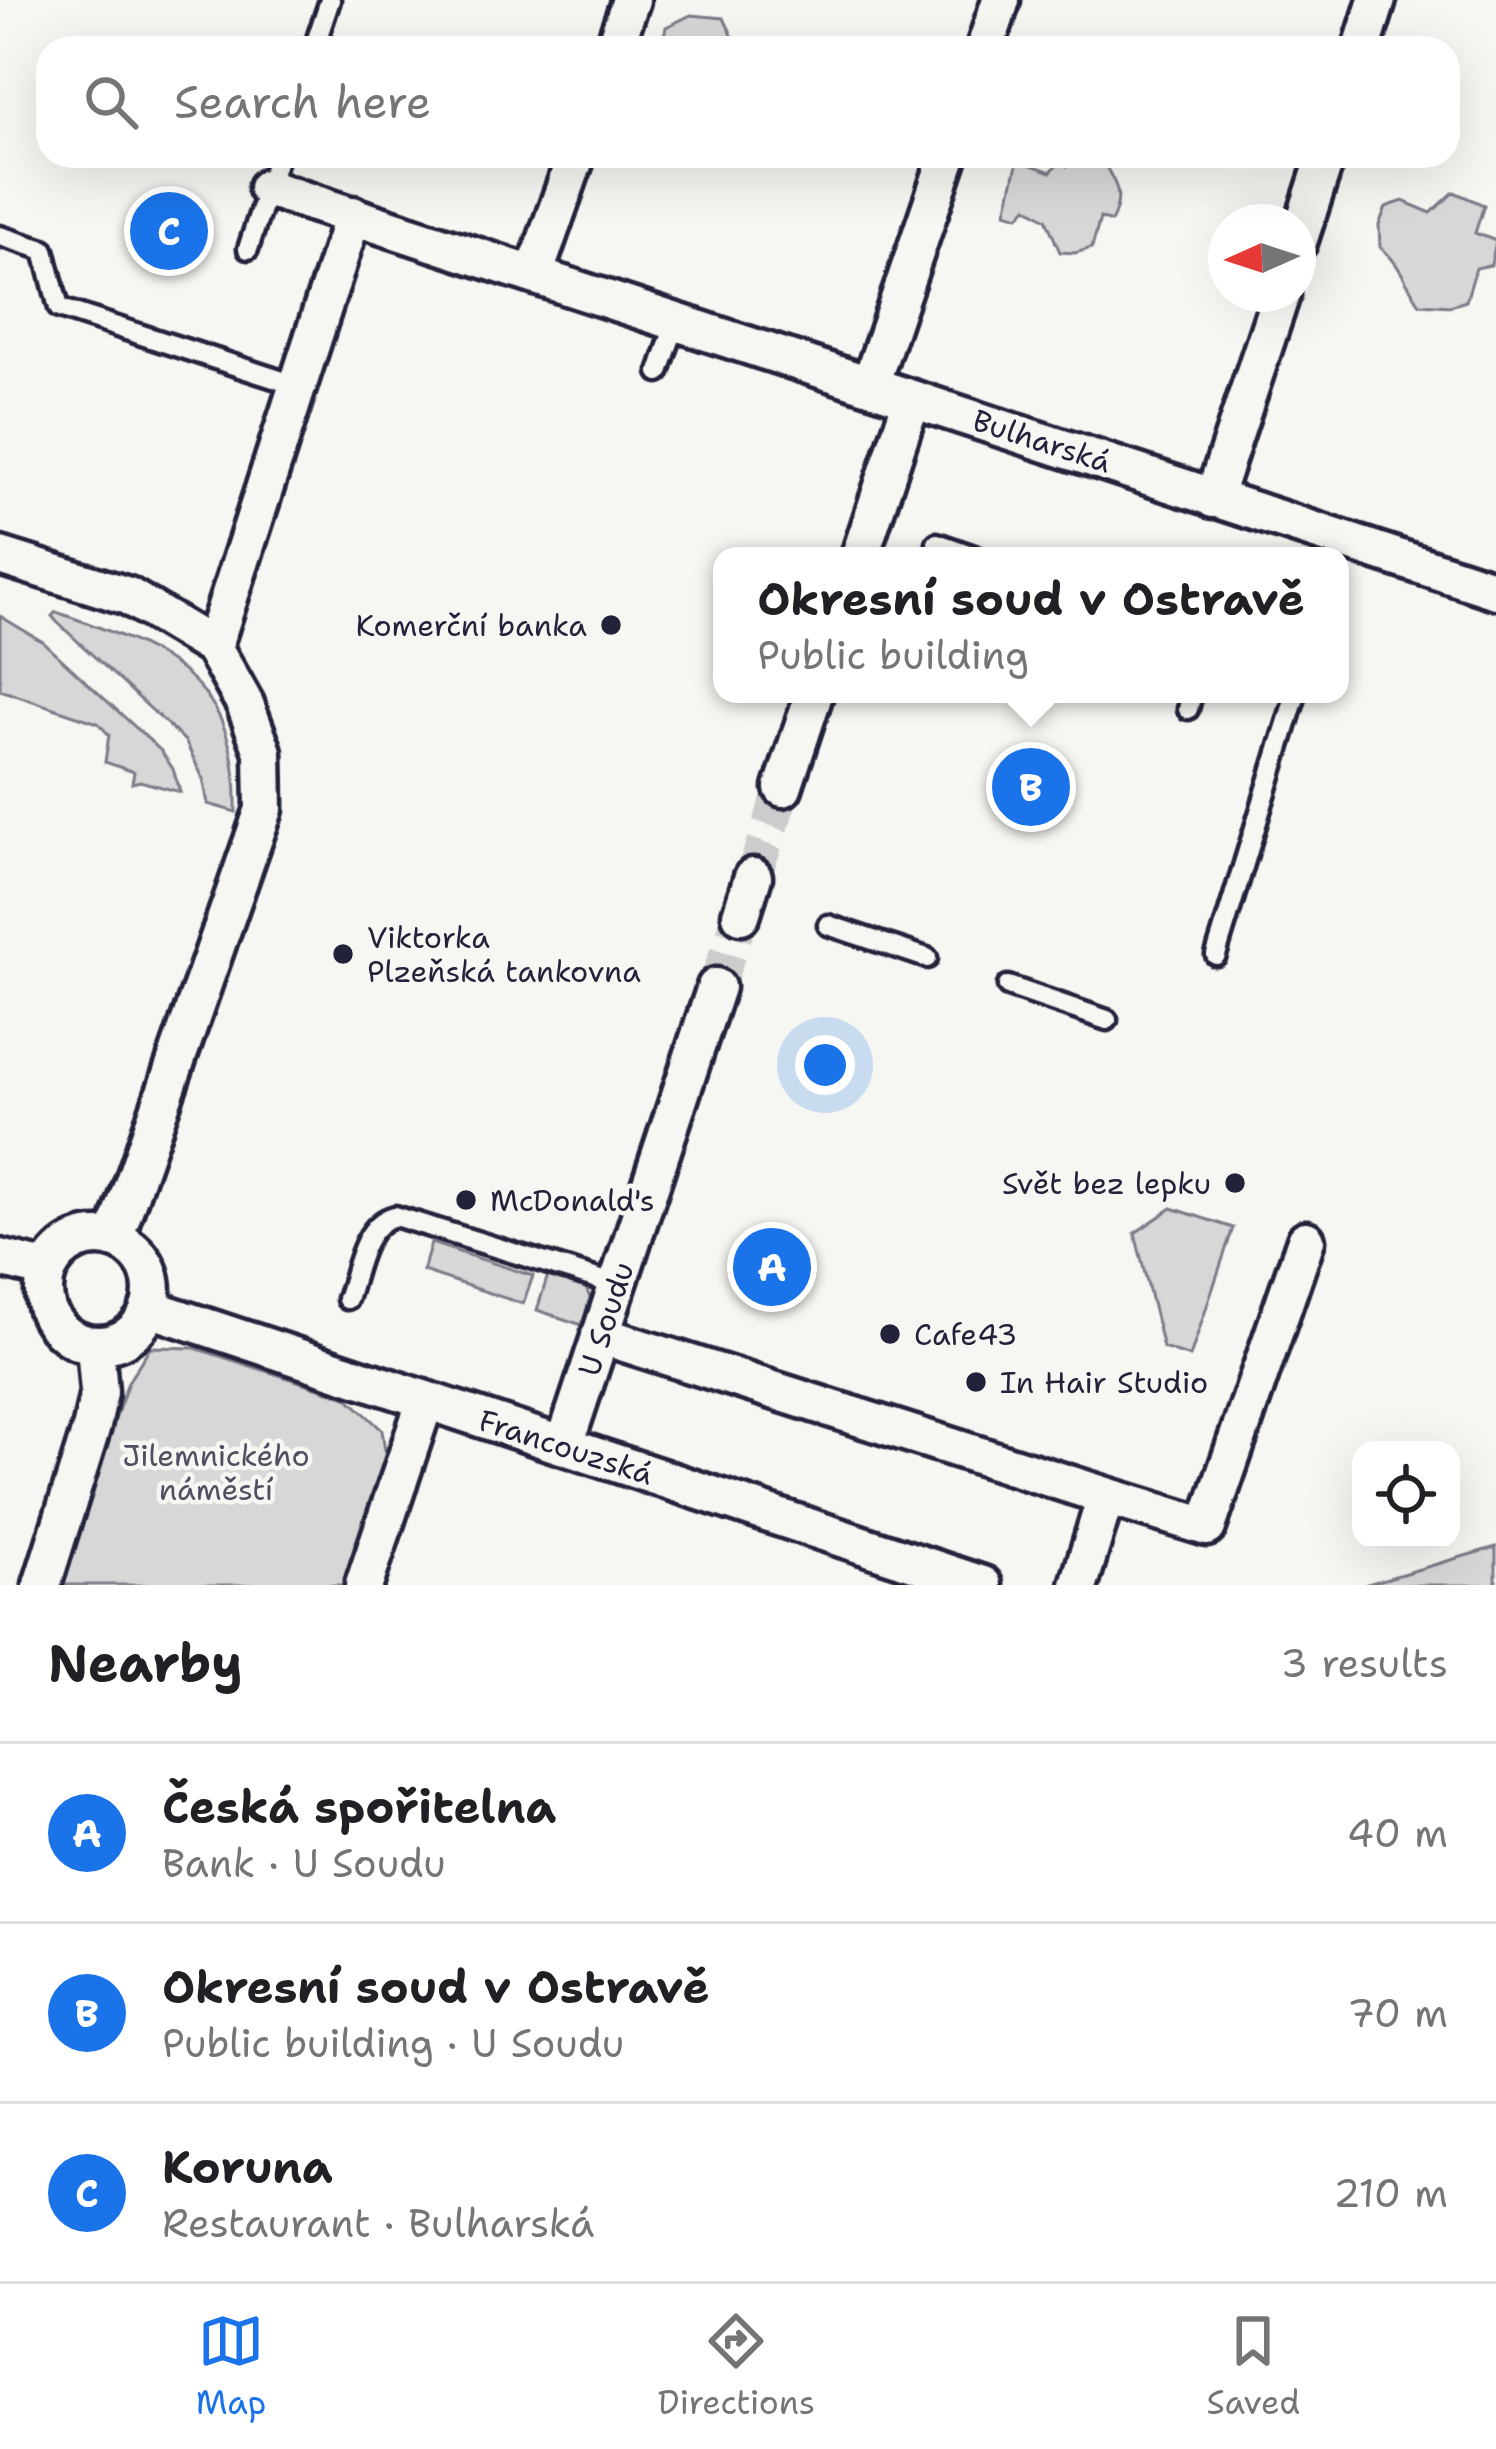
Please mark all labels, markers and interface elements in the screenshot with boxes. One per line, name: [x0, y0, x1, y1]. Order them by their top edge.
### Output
search box: [36, 36, 1460, 168]
icon: search: [78, 69, 144, 135]
text: Search here: [174, 72, 431, 132]
pin: C: [130, 186, 208, 276]
north arrow: [1208, 204, 1316, 312]
street label: Bulharská: [968, 399, 1117, 483]
popup: [713, 547, 1349, 703]
text: Okresní soud v Ostravě: [757, 569, 1305, 629]
place label: Komerční banka: [355, 605, 587, 646]
marker: Komerční banka: [598, 612, 624, 638]
text: Public building: [757, 629, 1029, 681]
pin: B: [992, 742, 1070, 832]
place label: Viktorka Plzeňská tankovna: [367, 917, 641, 992]
marker: Viktorka Plzeňská tankovna: [330, 941, 356, 967]
your location: [795, 1035, 855, 1095]
place label: Svět bez lepku: [1002, 1163, 1211, 1204]
marker: Svět bez lepku: [1222, 1170, 1248, 1196]
place label: McDonald's: [490, 1180, 655, 1221]
marker: McDonald's: [453, 1187, 479, 1213]
pin: A: [733, 1222, 811, 1312]
street label: U Soudu: [568, 1257, 644, 1381]
place label: Cafe43: [914, 1314, 1017, 1355]
marker: Cafe43: [877, 1321, 903, 1347]
place label: In Hair Studio: [1000, 1362, 1208, 1403]
marker: In Hair Studio: [963, 1369, 989, 1395]
street label: Francouzská: [474, 1400, 659, 1495]
park label: Jilemnického náměstí: [122, 1435, 310, 1510]
map controls: [1352, 1441, 1460, 1549]
button: locate: [1352, 1441, 1460, 1549]
text: Nearby: [48, 1629, 243, 1697]
text: 3 results: [1281, 1637, 1448, 1689]
text: Česká spořitelna: [162, 1777, 556, 1837]
text: A: [72, 1807, 102, 1859]
text: 40 m: [1347, 1807, 1448, 1859]
text: Bank · U Soudu: [162, 1837, 446, 1889]
text: Okresní soud v Ostravě: [162, 1957, 710, 2017]
text: B: [75, 1987, 99, 2039]
text: 70 m: [1347, 1987, 1448, 2039]
text: Public building · U Soudu: [162, 2017, 624, 2069]
text: Koruna: [162, 2137, 333, 2197]
text: C: [75, 2167, 99, 2219]
text: 210 m: [1333, 2167, 1448, 2219]
text: Restaurant · Bulharská: [162, 2197, 594, 2249]
tab: Map: [196, 2308, 266, 2425]
tab: Directions: [658, 2308, 815, 2425]
tab: Saved: [1207, 2308, 1300, 2425]

